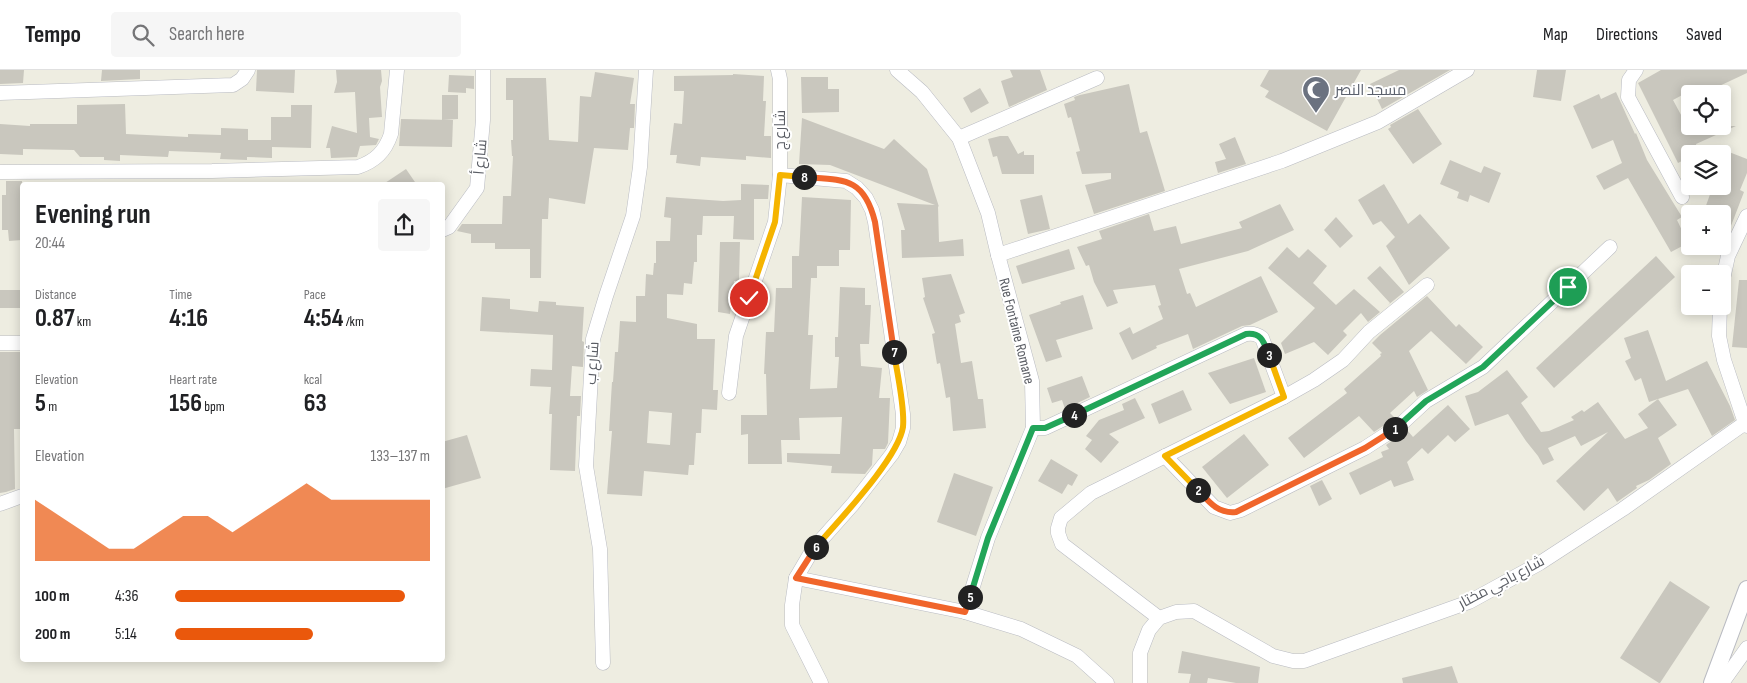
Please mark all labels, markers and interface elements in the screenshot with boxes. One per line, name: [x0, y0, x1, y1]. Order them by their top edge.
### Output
search box: [111, 12, 461, 57]
text: Tempo: [25, 20, 81, 49]
icon: search: [129, 21, 157, 49]
text: Search here: [169, 23, 245, 46]
text: Map: [1543, 24, 1568, 45]
text: Directions: [1596, 24, 1658, 45]
text: Saved: [1686, 24, 1722, 45]
mosque icon: مسجد النصر: [1301, 75, 1331, 114]
place label: مسجد النصر: [1334, 81, 1406, 100]
map controls: [1681, 85, 1731, 315]
button: locate: [1681, 85, 1731, 135]
street label: شارع ج: [771, 110, 791, 150]
street label: شارع أ: [468, 138, 493, 176]
button: layers: [1681, 145, 1731, 195]
pin: 8: [792, 164, 816, 190]
text: 8: [801, 169, 808, 186]
text: Evening run: [35, 198, 151, 231]
button: share: [378, 199, 430, 251]
button: +: [1681, 205, 1731, 255]
text: 20:44: [35, 234, 65, 253]
button: −: [1681, 265, 1731, 315]
pin: [1547, 266, 1589, 308]
icon: arrive: [1554, 273, 1582, 301]
street label: Rue Fontaine Romane: [994, 276, 1039, 386]
pin: [728, 277, 770, 319]
icon: check: [735, 284, 763, 312]
text: Distance: [35, 286, 76, 303]
text: Time: [169, 286, 192, 303]
text: Pace: [304, 286, 326, 303]
text: 0.87: [35, 303, 75, 334]
text: 4:16: [169, 303, 208, 334]
text: 4:54: [304, 303, 344, 334]
text: km: [75, 313, 91, 330]
text: /km: [344, 313, 364, 330]
pin: 7: [882, 340, 906, 364]
street label: شارع ب: [582, 341, 604, 385]
pin: 3: [1256, 342, 1282, 368]
text: 7: [891, 344, 898, 361]
text: 3: [1266, 347, 1273, 364]
text: Elevation: [35, 371, 78, 388]
text: Heart rate: [169, 371, 217, 388]
text: kcal: [304, 371, 322, 388]
text: 5: [35, 388, 46, 419]
text: 156: [169, 388, 202, 419]
text: 63: [304, 388, 327, 419]
text: m: [46, 398, 57, 415]
text: bpm: [202, 398, 225, 415]
pin: 4: [1062, 402, 1086, 428]
text: 4: [1071, 407, 1078, 424]
pin: 1: [1382, 416, 1408, 442]
text: 1: [1393, 421, 1398, 438]
text: Elevation: [35, 447, 84, 466]
text: 133–137 m: [371, 447, 430, 466]
pin: 2: [1186, 478, 1210, 502]
text: 2: [1195, 482, 1202, 499]
pin: 6: [804, 534, 828, 560]
text: 6: [813, 539, 820, 556]
street label: شارع باجي مختار: [1454, 552, 1549, 615]
pin: 5: [958, 584, 982, 610]
text: 100 m: [35, 587, 70, 606]
text: 4:36: [115, 587, 138, 606]
text: 5: [967, 589, 974, 606]
text: 200 m: [35, 625, 70, 644]
text: 5:14: [115, 625, 137, 644]

